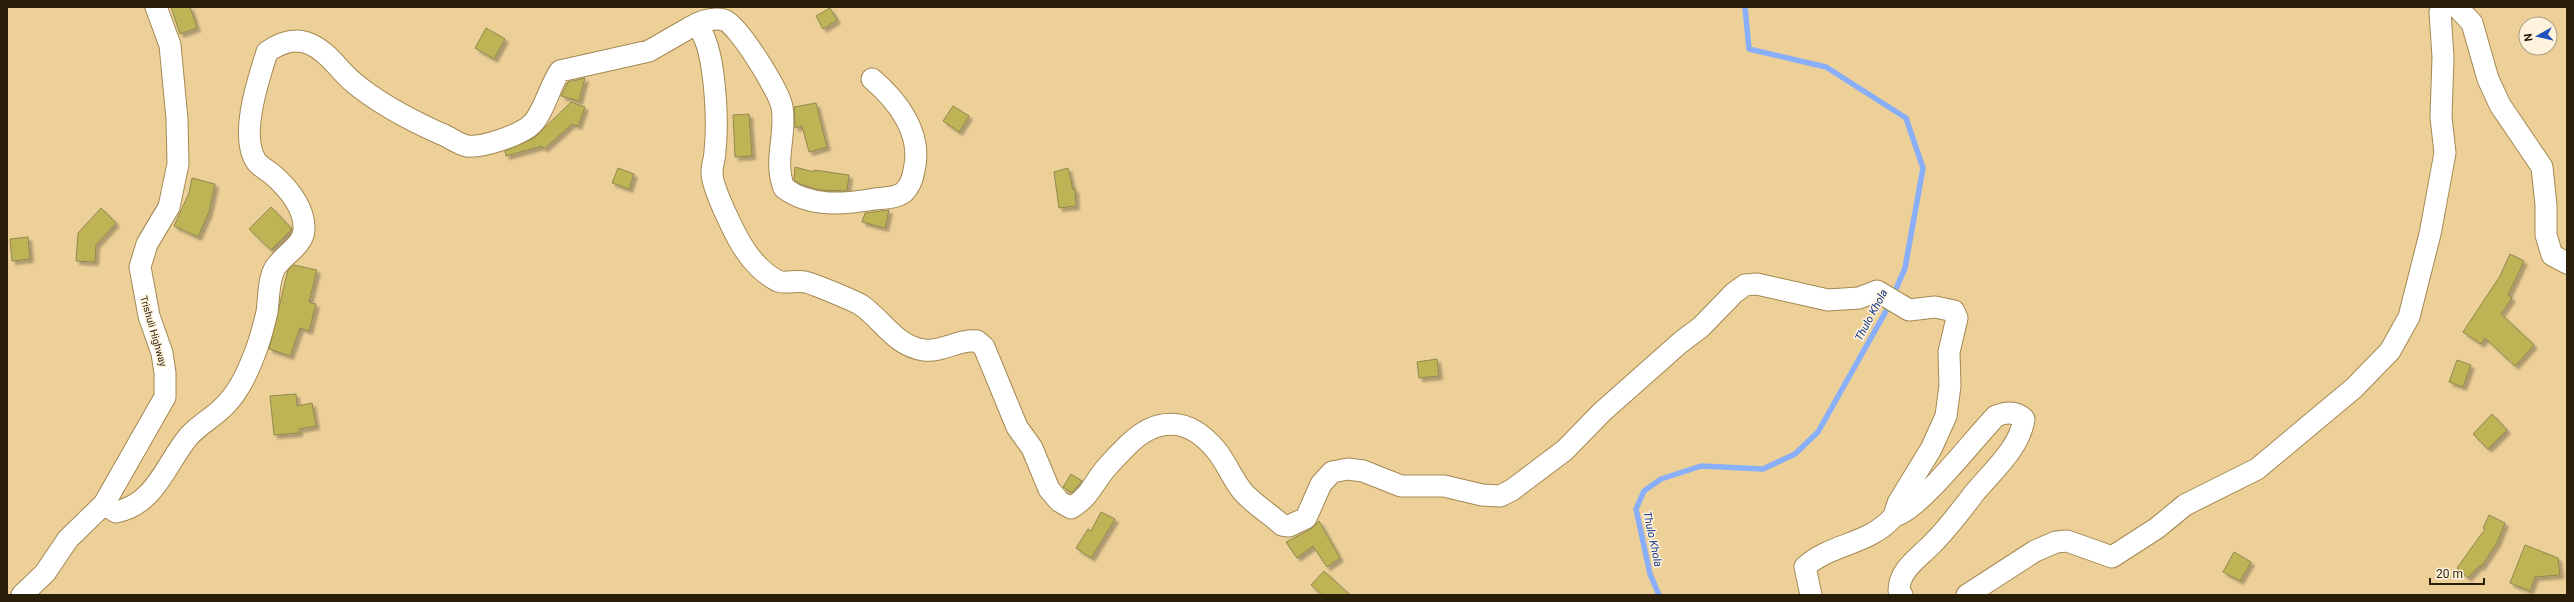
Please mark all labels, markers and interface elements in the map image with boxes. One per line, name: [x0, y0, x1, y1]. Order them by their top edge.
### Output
north arrow: [2518, 16, 2558, 56]
text: N: [2522, 32, 2536, 42]
water label: Thulo Khola: [1852, 287, 1891, 343]
street label: Trishuli Highway: [138, 294, 169, 368]
water label: Thulo Khola: [1640, 510, 1665, 568]
scale bar: [2430, 560, 2484, 586]
text: 20 m: [2436, 567, 2463, 581]

